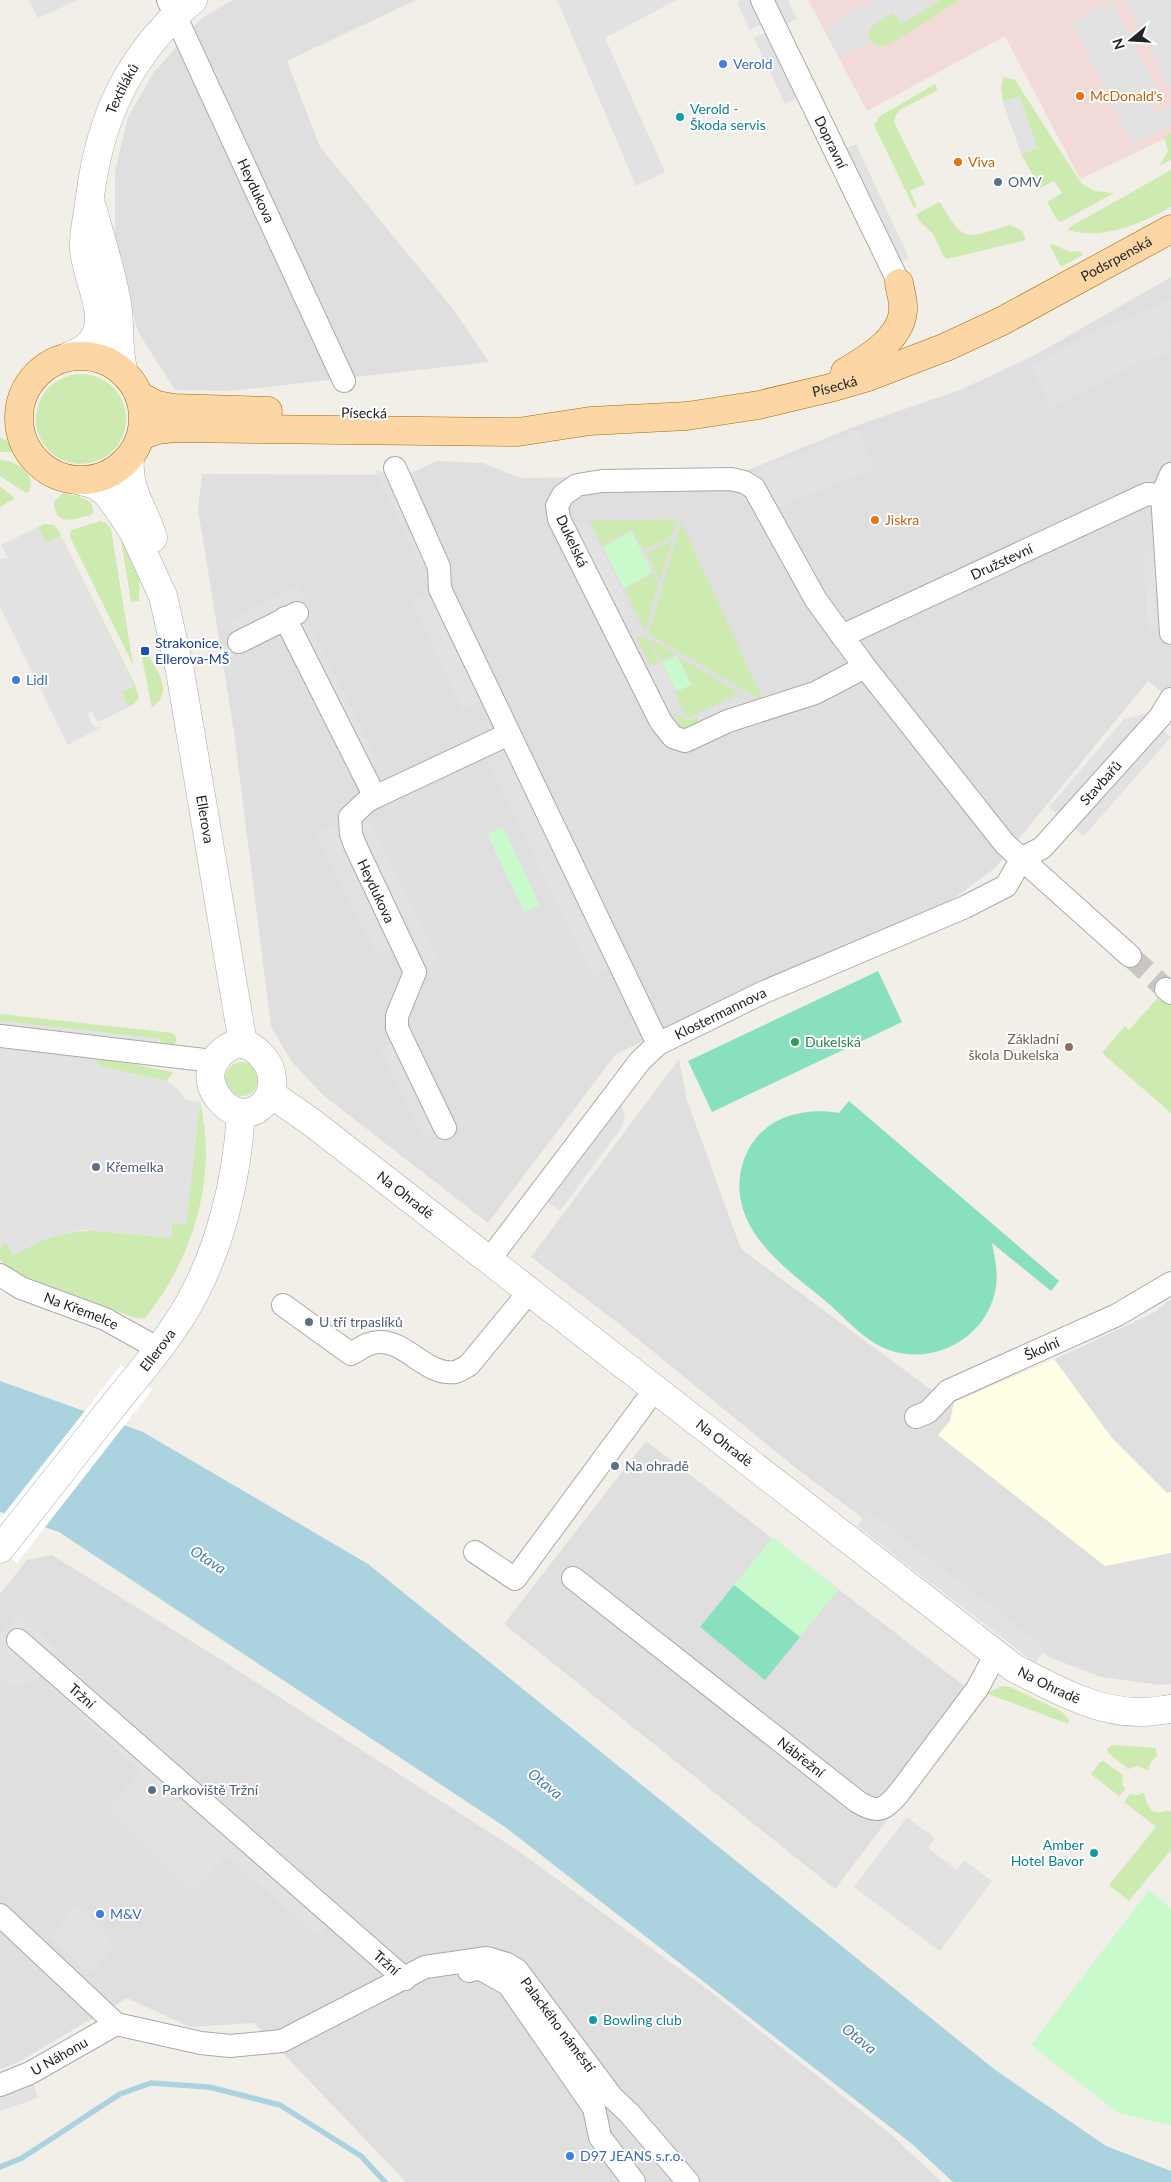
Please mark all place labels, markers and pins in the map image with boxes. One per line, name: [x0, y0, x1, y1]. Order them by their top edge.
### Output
place label: Verold: [733, 55, 773, 72]
marker: Verold: [717, 58, 729, 70]
place label: McDonald's: [1090, 87, 1163, 104]
marker: McDonald's: [1074, 90, 1086, 102]
place label: Verold - Škoda servis: [690, 100, 766, 133]
marker: Verold - Škoda servis: [674, 111, 686, 123]
place label: Viva: [968, 153, 995, 170]
marker: Viva: [952, 156, 964, 168]
place label: OMV: [1008, 173, 1042, 190]
marker: OMV: [992, 176, 1004, 188]
place label: Jiskra: [885, 511, 919, 528]
marker: Jiskra: [869, 514, 881, 526]
place label: Strakonice, Ellerova-MŠ: [155, 634, 229, 667]
marker: Strakonice, Ellerova-MŠ: [139, 645, 151, 657]
place label: Lidl: [26, 671, 48, 688]
marker: Lidl: [10, 674, 22, 686]
place label: Základní škola Dukelska: [969, 1030, 1060, 1063]
place label: Dukelská: [805, 1033, 861, 1050]
marker: Dukelská: [789, 1036, 801, 1048]
marker: Základní škola Dukelska: [1063, 1041, 1075, 1053]
place label: Křemelka: [106, 1158, 164, 1175]
marker: Křemelka: [90, 1161, 102, 1173]
place label: U tří trpaslíků: [319, 1313, 403, 1330]
marker: U tří trpaslíků: [303, 1316, 315, 1328]
place label: Na ohradě: [625, 1457, 689, 1474]
marker: Na ohradě: [609, 1460, 621, 1472]
place label: Parkoviště Tržní: [162, 1781, 259, 1798]
marker: Parkoviště Tržní: [146, 1784, 158, 1796]
place label: Amber Hotel Bavor: [1011, 1836, 1084, 1869]
marker: Amber Hotel Bavor: [1088, 1847, 1100, 1859]
place label: M&V: [110, 1905, 142, 1922]
marker: M&V: [94, 1908, 106, 1920]
place label: Bowling club: [603, 2011, 682, 2028]
marker: Bowling club: [587, 2014, 599, 2026]
place label: D97 JEANS s.r.o.: [580, 2147, 684, 2164]
marker: D97 JEANS s.r.o.: [564, 2150, 576, 2162]

